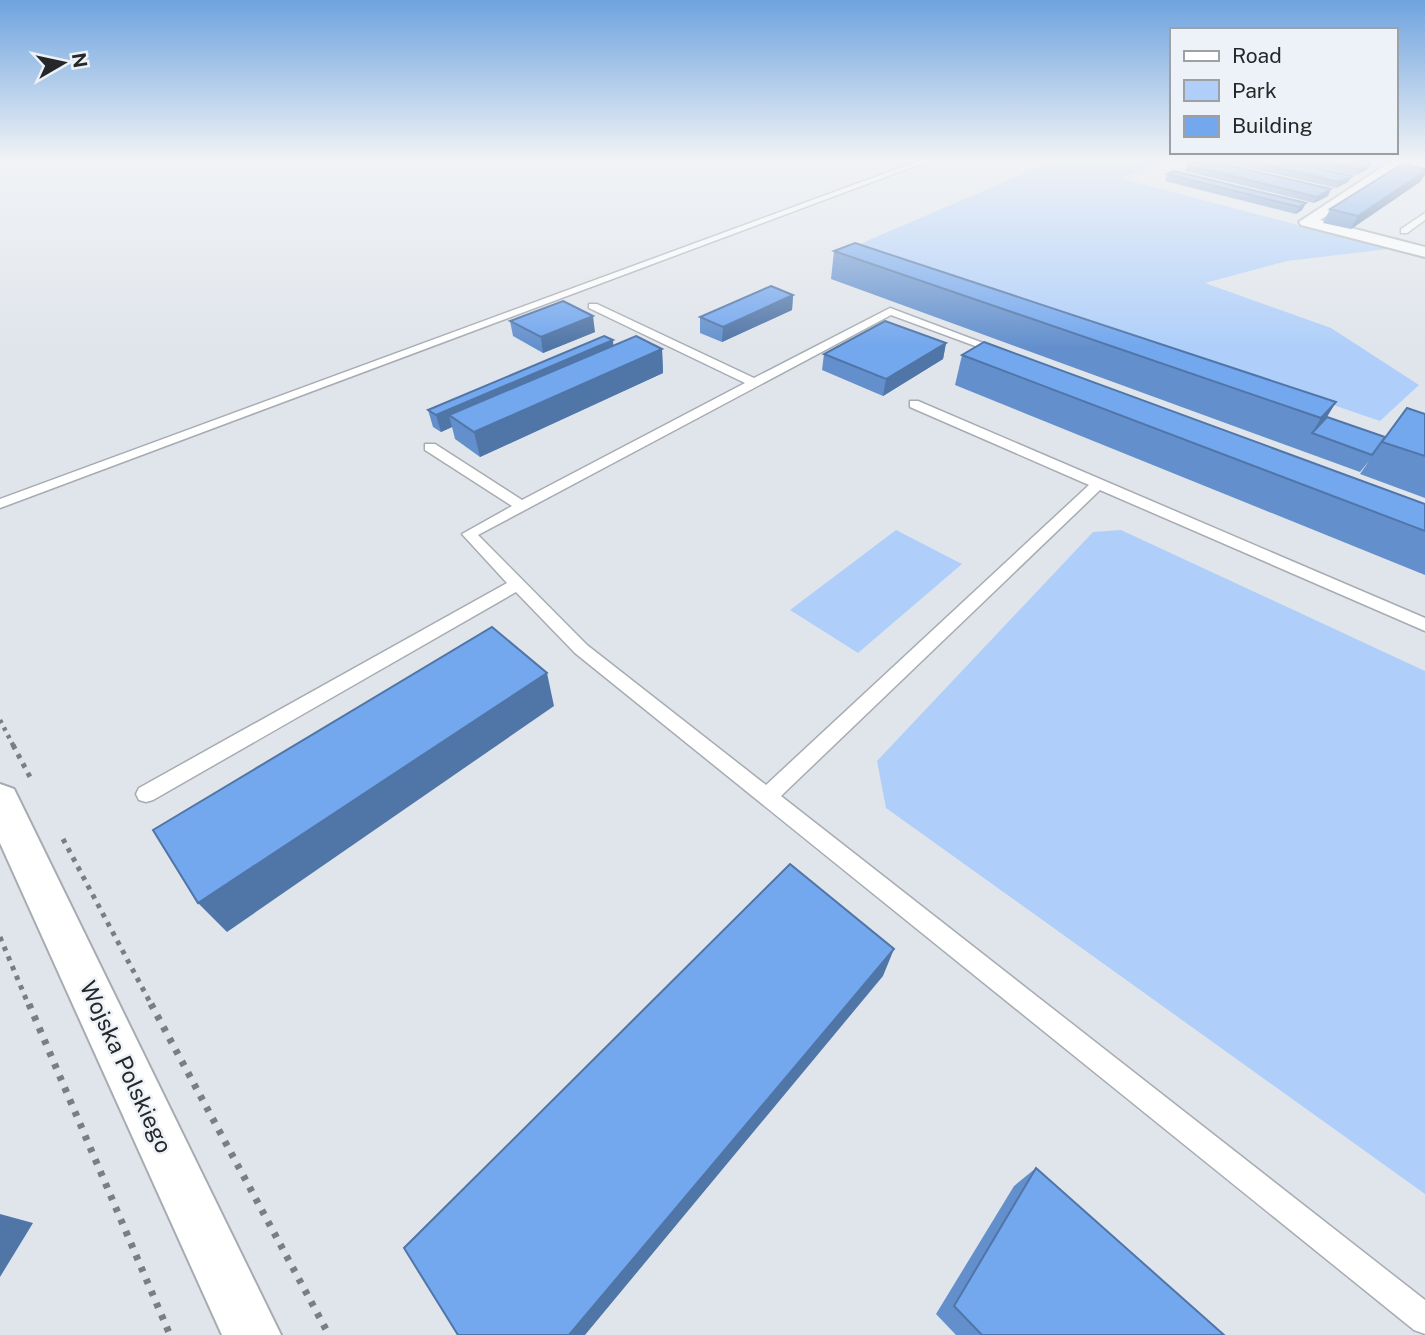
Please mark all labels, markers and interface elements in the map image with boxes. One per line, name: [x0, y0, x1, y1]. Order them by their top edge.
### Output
north arrow: [28, 28, 98, 98]
legend: [1170, 28, 1397, 154]
text: Road: [1232, 43, 1282, 68]
text: N: [68, 51, 92, 69]
text: Park: [1232, 78, 1277, 103]
text: Building: [1232, 113, 1313, 138]
street label: Wojska Polskiego: [75, 976, 178, 1157]

